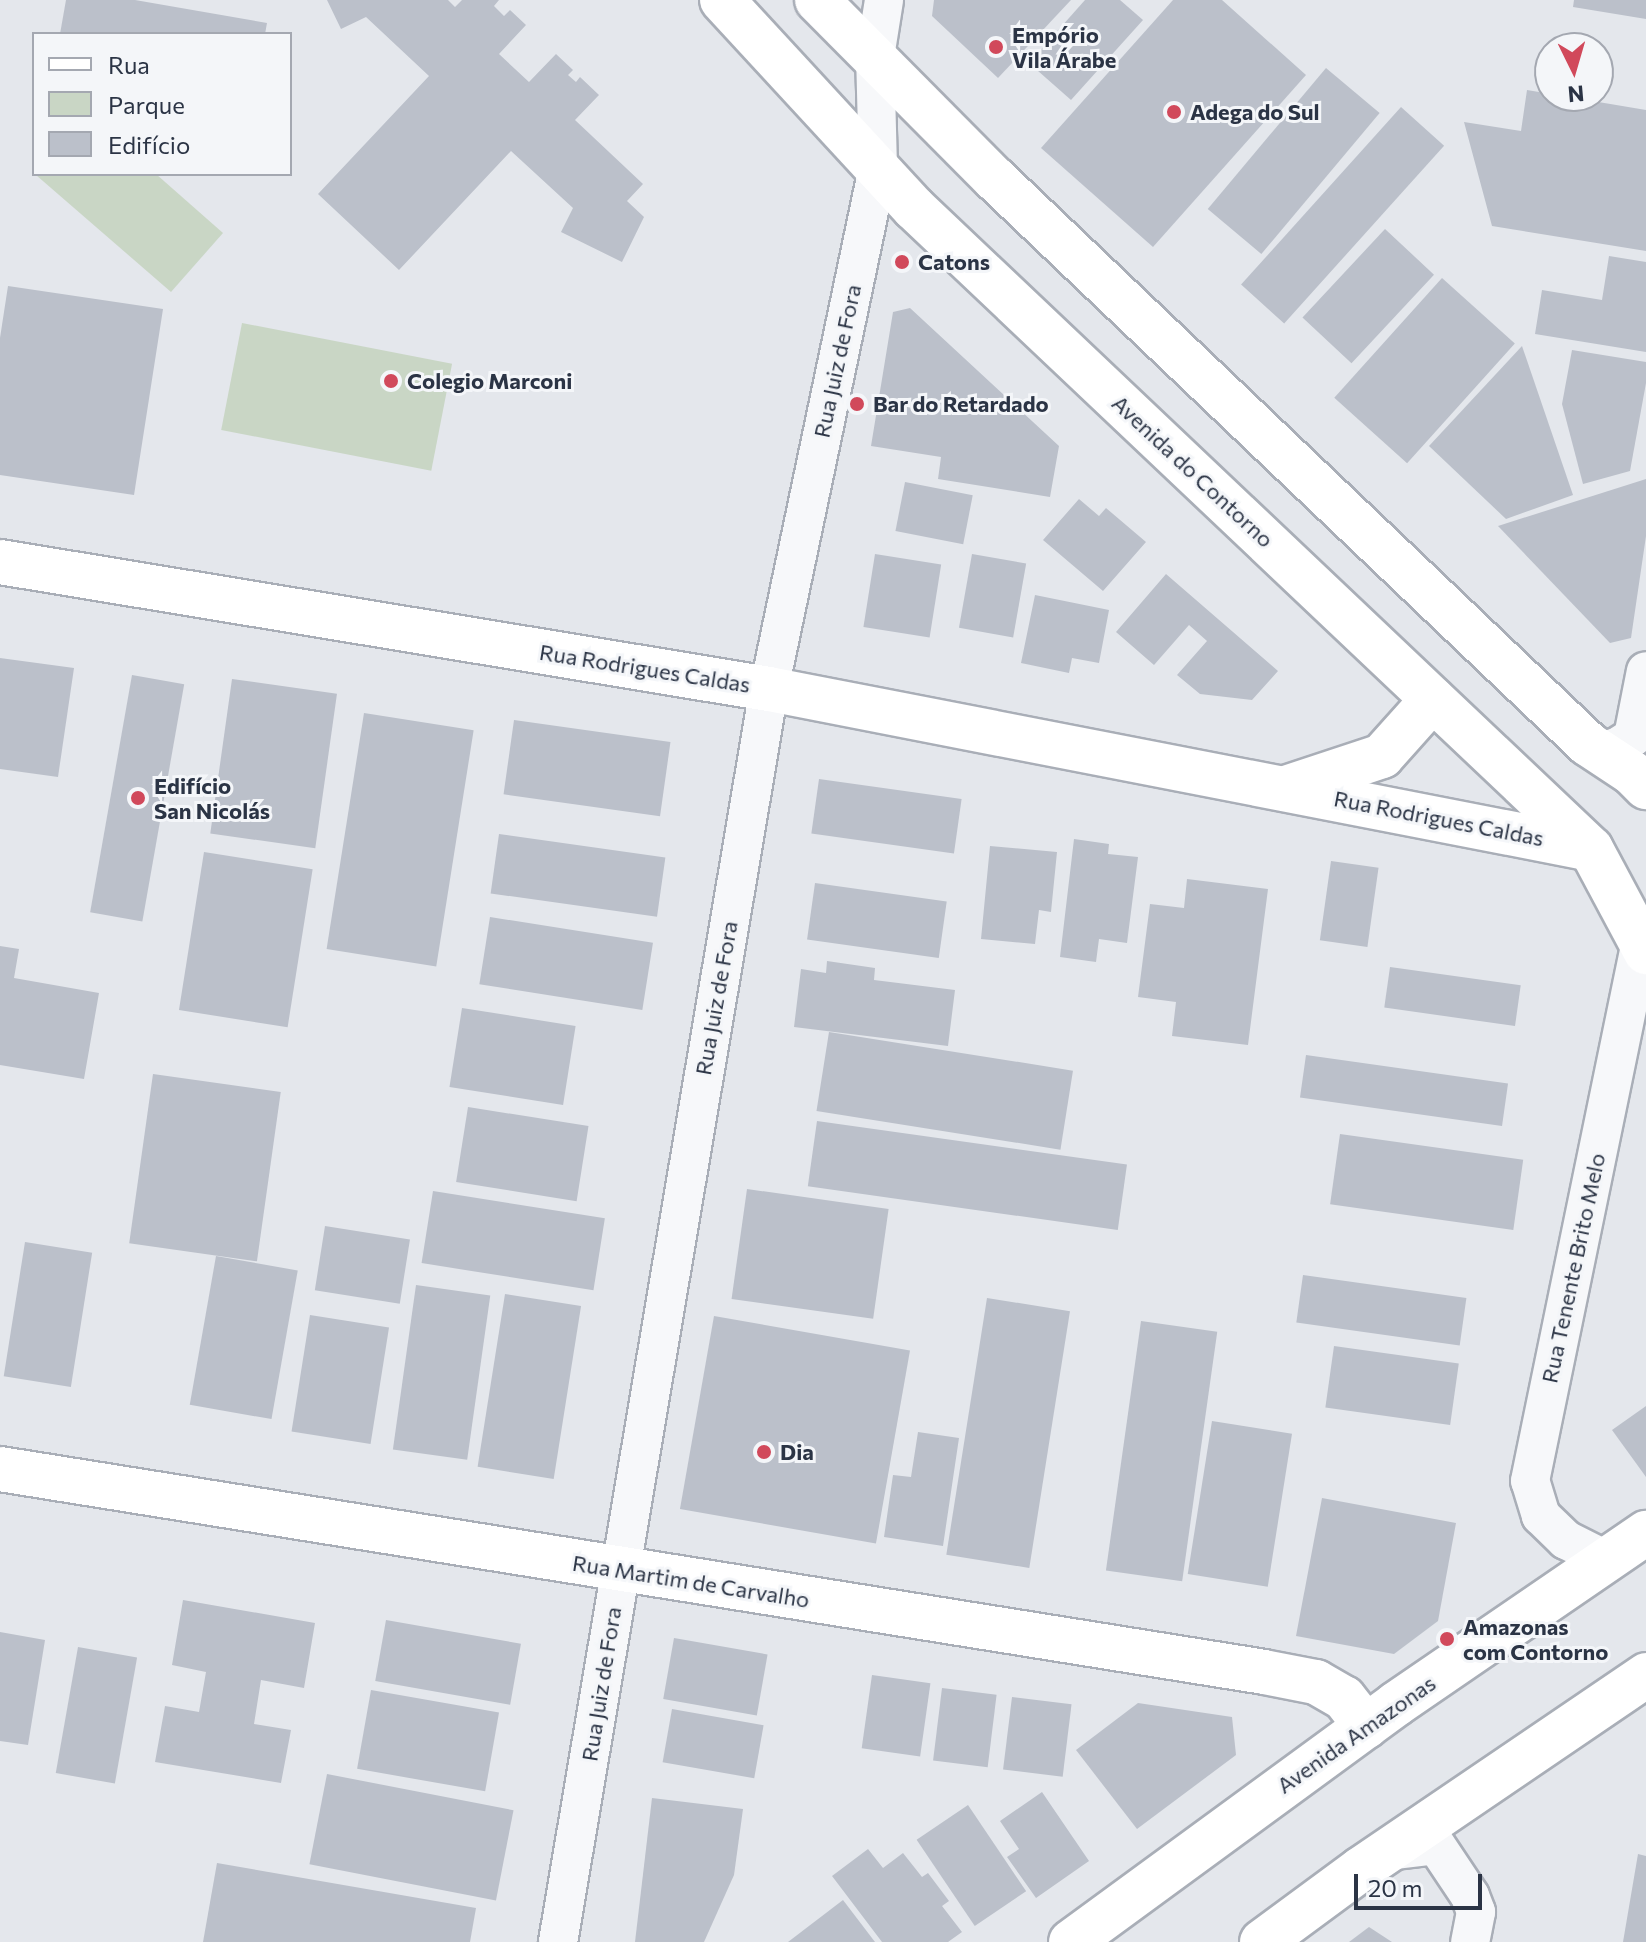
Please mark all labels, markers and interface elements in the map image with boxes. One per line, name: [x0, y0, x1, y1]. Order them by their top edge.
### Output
place label: Empório Vila Árabe: [1012, 21, 1116, 72]
legend: [32, 32, 292, 176]
north arrow: [1534, 32, 1614, 112]
marker: Empório Vila Árabe: [987, 38, 1005, 56]
text: Rua: [108, 50, 150, 79]
text: N: [1567, 80, 1585, 109]
text: Parque: [108, 90, 185, 119]
place label: Adega do Sul: [1190, 99, 1319, 125]
marker: Adega do Sul: [1165, 103, 1183, 121]
text: Edifício: [108, 130, 190, 159]
place label: Catons: [918, 249, 990, 275]
marker: Catons: [893, 253, 911, 271]
street label: Rua Juiz de Fora: [808, 282, 866, 440]
place label: Colegio Marconi: [407, 368, 572, 394]
marker: Colegio Marconi: [382, 372, 400, 390]
street label: Avenida do Contorno: [1107, 389, 1279, 553]
place label: Bar do Retardado: [873, 391, 1049, 417]
marker: Bar do Retardado: [848, 395, 866, 413]
street label: Rua Rodrigues Caldas: [538, 638, 752, 698]
place label: Edifício San Nicolás: [154, 772, 270, 824]
street label: Rua Rodrigues Caldas: [1332, 785, 1546, 851]
marker: Edifício San Nicolás: [129, 789, 147, 807]
street label: Rua Juiz de Fora: [689, 919, 743, 1077]
street label: Rua Tenente Brito Melo: [1536, 1151, 1610, 1385]
place label: Dia: [780, 1439, 814, 1465]
marker: Dia: [755, 1443, 773, 1461]
street label: Rua Martim de Carvalho: [571, 1549, 811, 1613]
street label: Rua Juiz de Fora: [576, 1605, 626, 1763]
place label: Amazonas com Contorno: [1463, 1613, 1608, 1664]
marker: Amazonas com Contorno: [1438, 1630, 1456, 1648]
street label: Avenida Amazonas: [1272, 1669, 1440, 1799]
scale bar: [1358, 1858, 1486, 1908]
text: 20 m: [1368, 1873, 1422, 1902]

